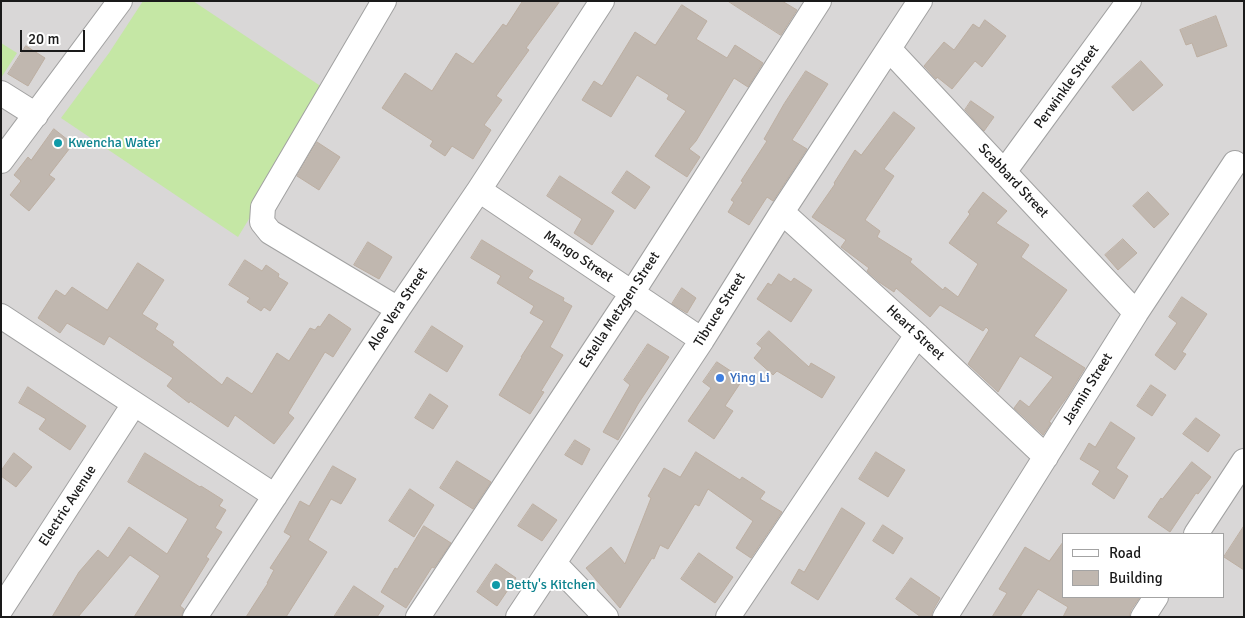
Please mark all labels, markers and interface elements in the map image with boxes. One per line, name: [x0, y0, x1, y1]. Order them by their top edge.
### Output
scale bar: [22, 20, 88, 52]
text: 20 m: [28, 30, 59, 48]
street label: Perwinkle Street: [1031, 42, 1103, 132]
place label: Kwencha Water: [68, 135, 160, 151]
marker: Kwencha Water: [52, 137, 64, 149]
street label: Scabbard Street: [974, 140, 1052, 222]
street label: Mango Street: [540, 228, 616, 286]
street label: Estella Metzgen Street: [576, 249, 664, 371]
street label: Aloe Vera Street: [364, 265, 432, 353]
street label: Tibruce Street: [691, 270, 749, 350]
street label: Heart Street: [882, 302, 948, 364]
street label: Jasmin Street: [1059, 350, 1117, 428]
place label: Ying Li: [730, 370, 770, 386]
marker: Ying Li: [714, 372, 726, 384]
street label: Electric Avenue: [36, 462, 100, 550]
legend: [1062, 533, 1225, 598]
text: Road: [1109, 544, 1141, 562]
text: Building: [1109, 569, 1163, 587]
place label: Betty's Kitchen: [506, 577, 596, 593]
marker: Betty's Kitchen: [490, 579, 502, 591]

